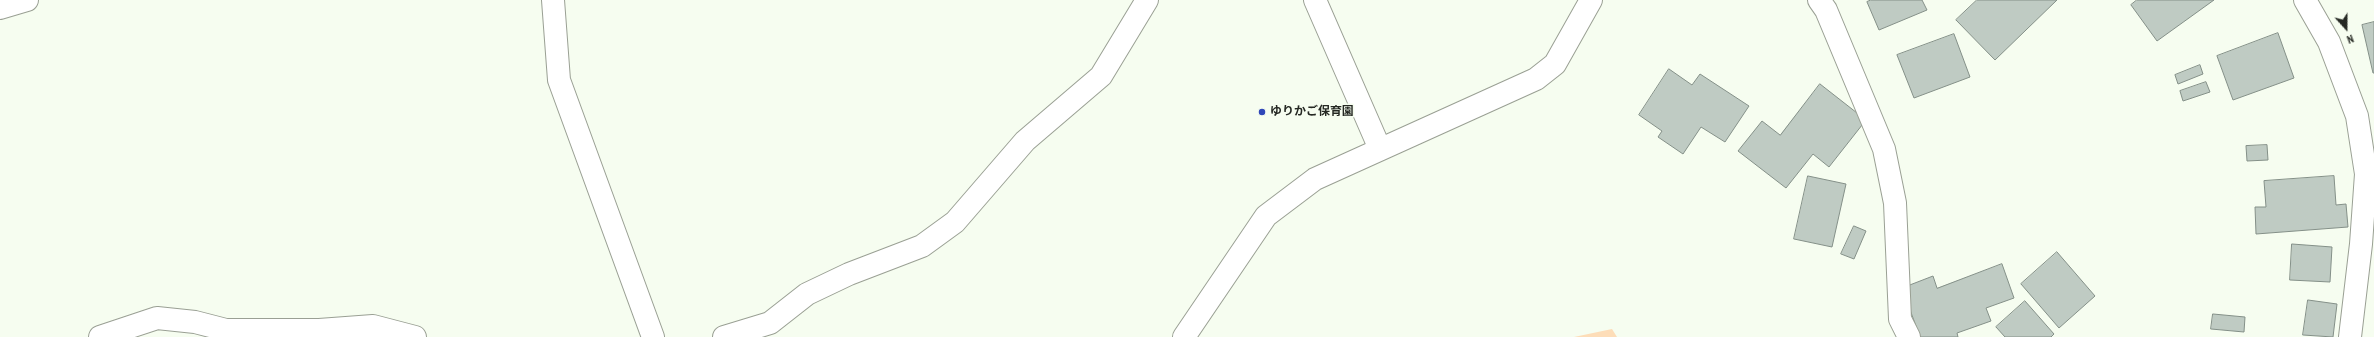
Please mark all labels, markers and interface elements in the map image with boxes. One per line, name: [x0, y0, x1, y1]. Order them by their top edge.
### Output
north arrow: [2326, 8, 2366, 48]
text: N: [2345, 32, 2356, 47]
place label: ゆりかご保育園: [1270, 105, 1354, 119]
marker: ゆりかご保育園: [1257, 107, 1267, 117]

